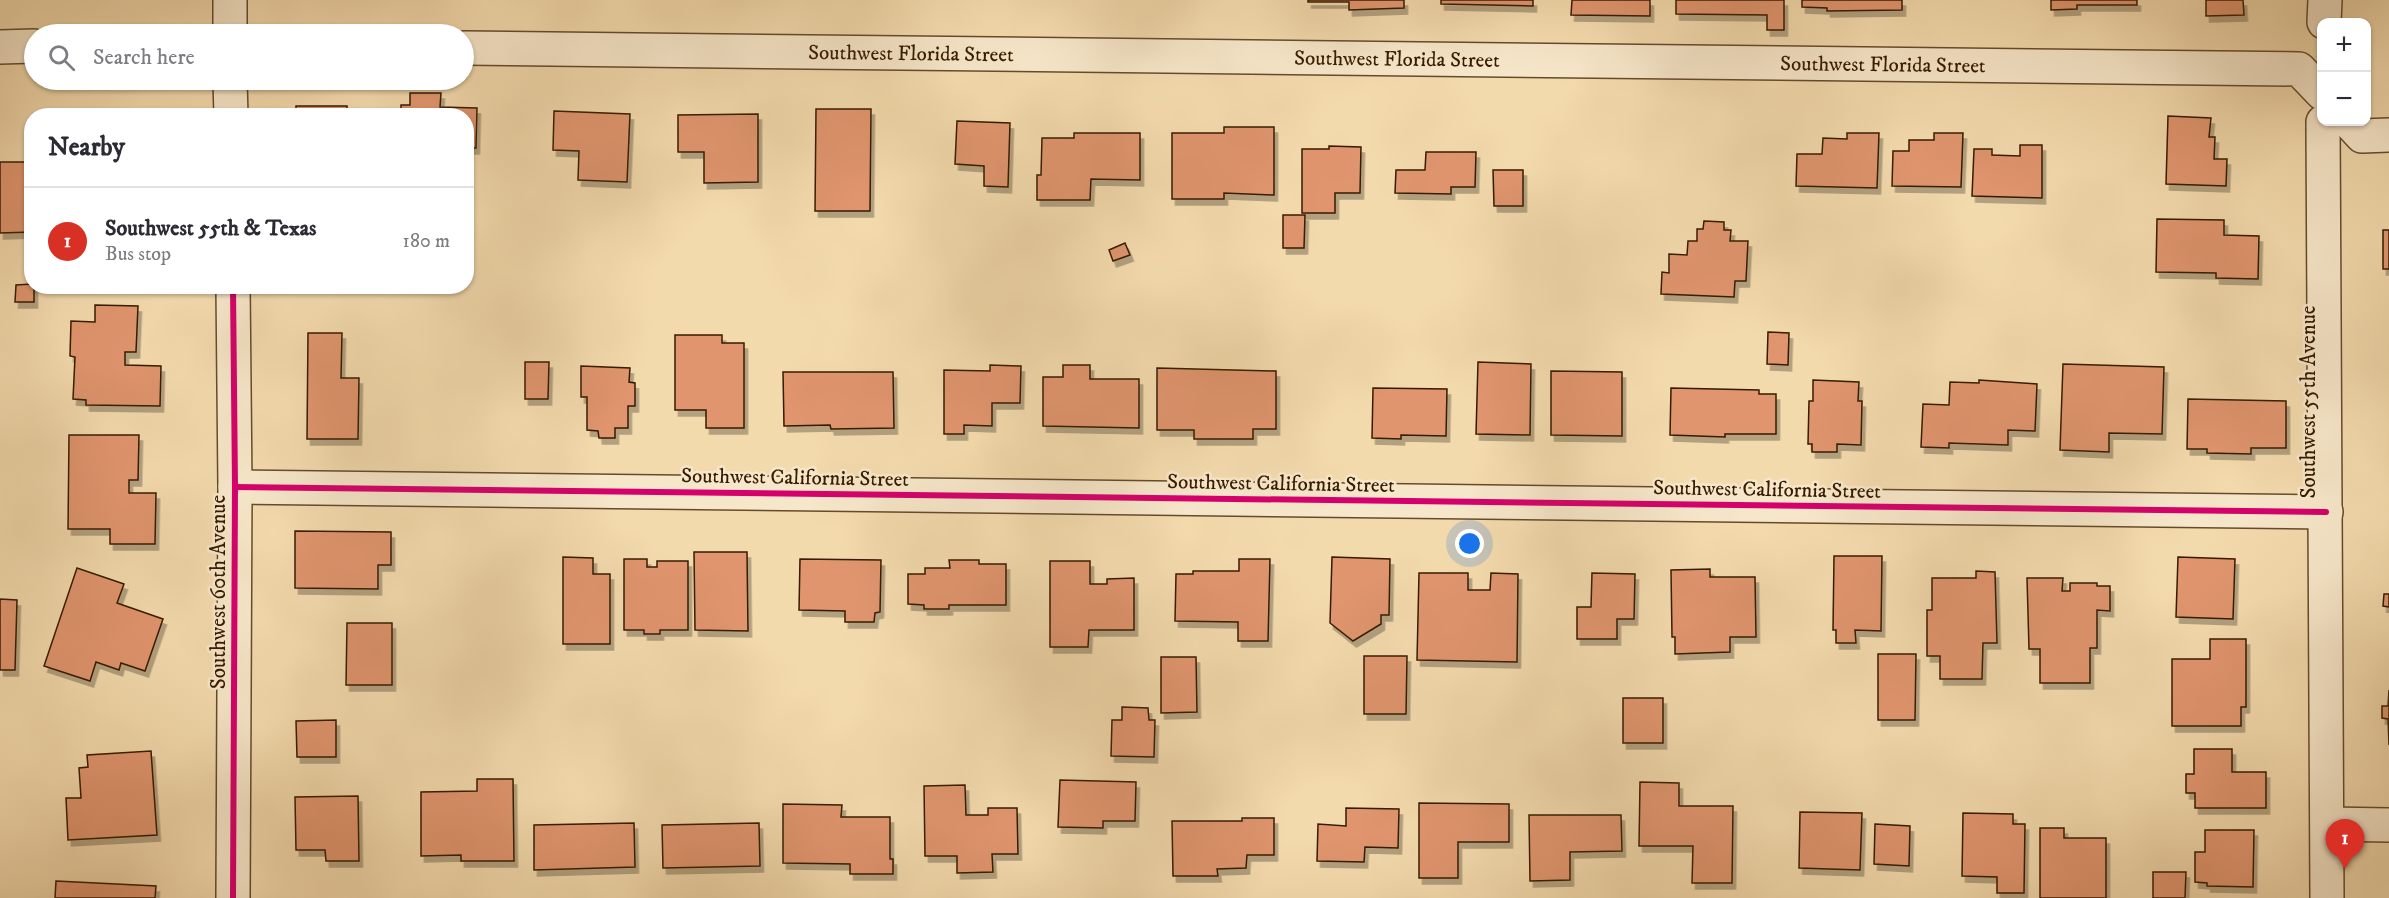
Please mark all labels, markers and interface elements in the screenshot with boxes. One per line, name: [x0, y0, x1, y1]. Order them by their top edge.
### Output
map controls: [2317, 18, 2371, 126]
button: +: [2317, 18, 2371, 72]
search box: [24, 24, 474, 90]
street label: Southwest Florida Street: [808, 40, 1014, 68]
icon: search: [45, 41, 78, 74]
text: Search here: [93, 44, 195, 71]
street label: Southwest Florida Street: [1294, 46, 1500, 74]
street label: Southwest Florida Street: [1780, 51, 1986, 79]
button: −: [2317, 72, 2371, 126]
text: Nearby: [48, 131, 125, 164]
text: Southwest 55th & Texas: [105, 215, 316, 242]
text: 1: [64, 229, 71, 254]
text: 180 m: [403, 229, 450, 254]
text: Bus stop: [105, 242, 171, 267]
street label: Southwest 55th Avenue: [2296, 305, 2322, 498]
street label: Southwest California Street: [681, 463, 909, 493]
street label: Southwest California Street: [1167, 469, 1395, 499]
street label: Southwest California Street: [1653, 475, 1881, 505]
street label: Southwest 60th Avenue: [206, 495, 232, 689]
your location: [1455, 529, 1484, 558]
pin: 1: [2326, 820, 2364, 869]

